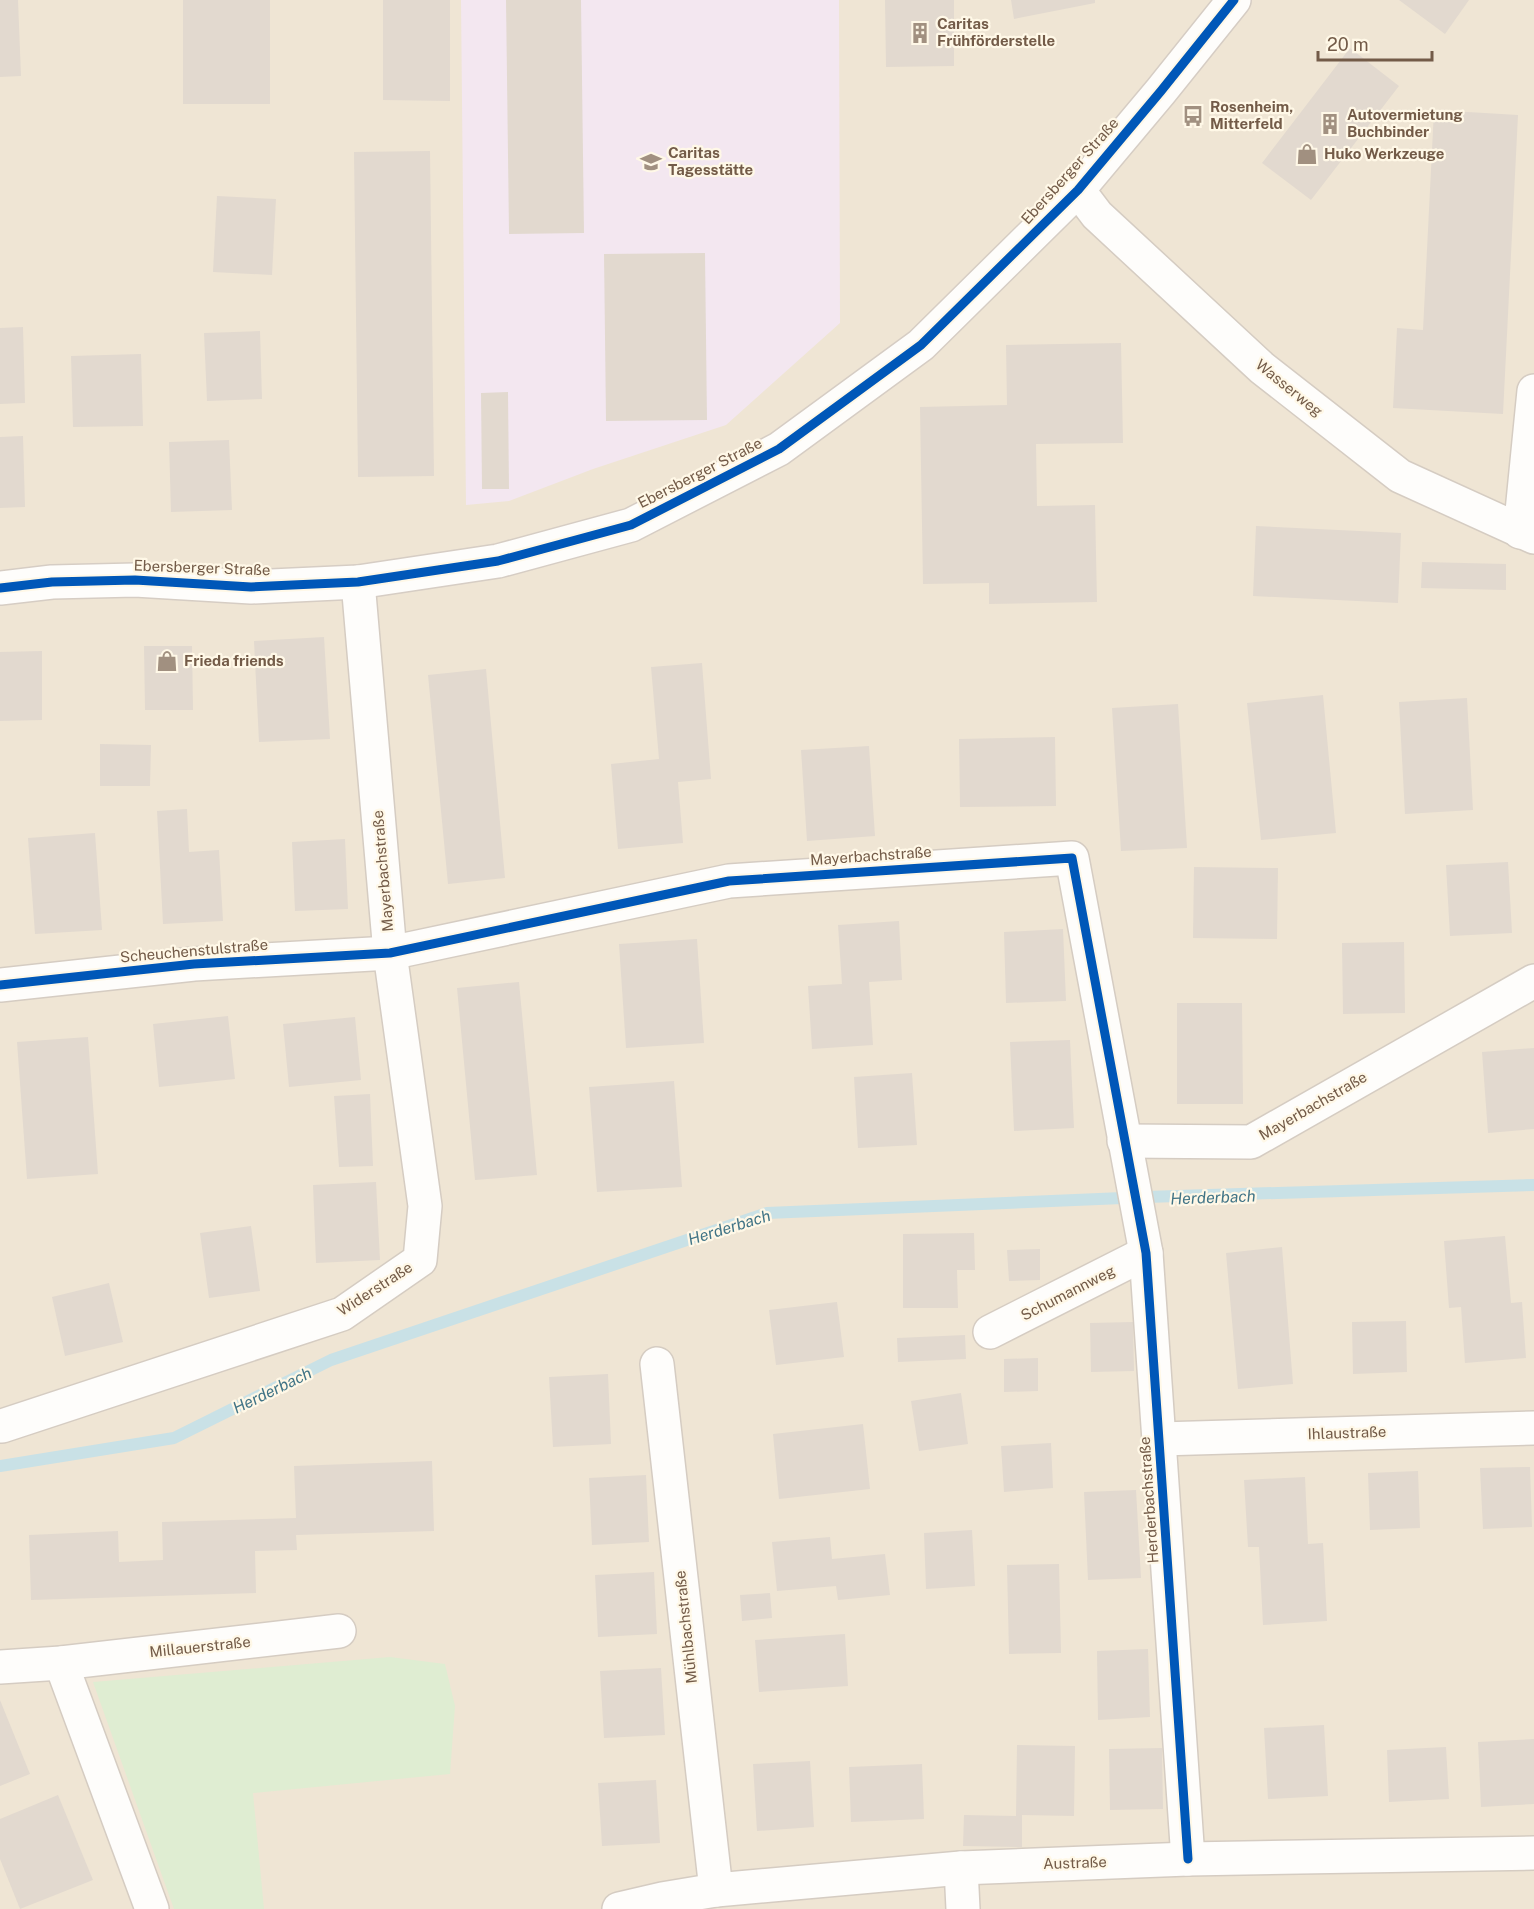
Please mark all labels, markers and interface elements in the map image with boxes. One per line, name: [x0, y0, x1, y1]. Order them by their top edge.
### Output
place label: Caritas Frühförderstelle: [937, 15, 1055, 49]
building icon: Caritas Frühförderstelle: [908, 21, 932, 45]
scale bar: [1318, 24, 1432, 62]
text: 20 m: [1327, 34, 1369, 55]
place label: Rosenheim, Mitterfeld: [1210, 98, 1293, 132]
bus stop icon: Rosenheim, Mitterfeld: [1181, 104, 1205, 128]
place label: Autovermietung Buchbinder: [1347, 106, 1463, 140]
building icon: Autovermietung Buchbinder: [1318, 112, 1342, 136]
street label: Ebersberger Straße: [1017, 114, 1122, 227]
shop icon: Huko Werkzeuge: [1295, 142, 1319, 166]
place label: Caritas Tagesstätte: [668, 144, 753, 178]
place label: Huko Werkzeuge: [1324, 145, 1444, 162]
school or university icon: Caritas Tagesstätte: [639, 150, 663, 174]
street label: Wasserweg: [1253, 356, 1326, 420]
street label: Ebersberger Straße: [635, 434, 765, 511]
street label: Ebersberger Straße: [133, 557, 271, 578]
shop icon: Frieda friends: [155, 649, 179, 673]
place label: Frieda friends: [184, 652, 284, 669]
street label: Mayerbachstraße: [369, 810, 396, 932]
street label: Mayerbachstraße: [810, 843, 932, 868]
street label: Scheuchenstulstraße: [119, 936, 269, 965]
street label: Mayerbachstraße: [1256, 1068, 1370, 1143]
water label: Herderbach: [1170, 1187, 1256, 1208]
water label: Herderbach: [686, 1206, 773, 1249]
street label: Widerstraße: [334, 1258, 415, 1319]
street label: Schumannweg: [1018, 1262, 1118, 1324]
water label: Herderbach: [230, 1363, 315, 1418]
street label: Ihlaustraße: [1307, 1423, 1387, 1442]
street label: Herderbachstraße: [1136, 1436, 1161, 1564]
street label: Mühlbachstraße: [671, 1570, 700, 1684]
street label: Millauerstraße: [148, 1633, 251, 1660]
street label: Austraße: [1043, 1853, 1107, 1872]

